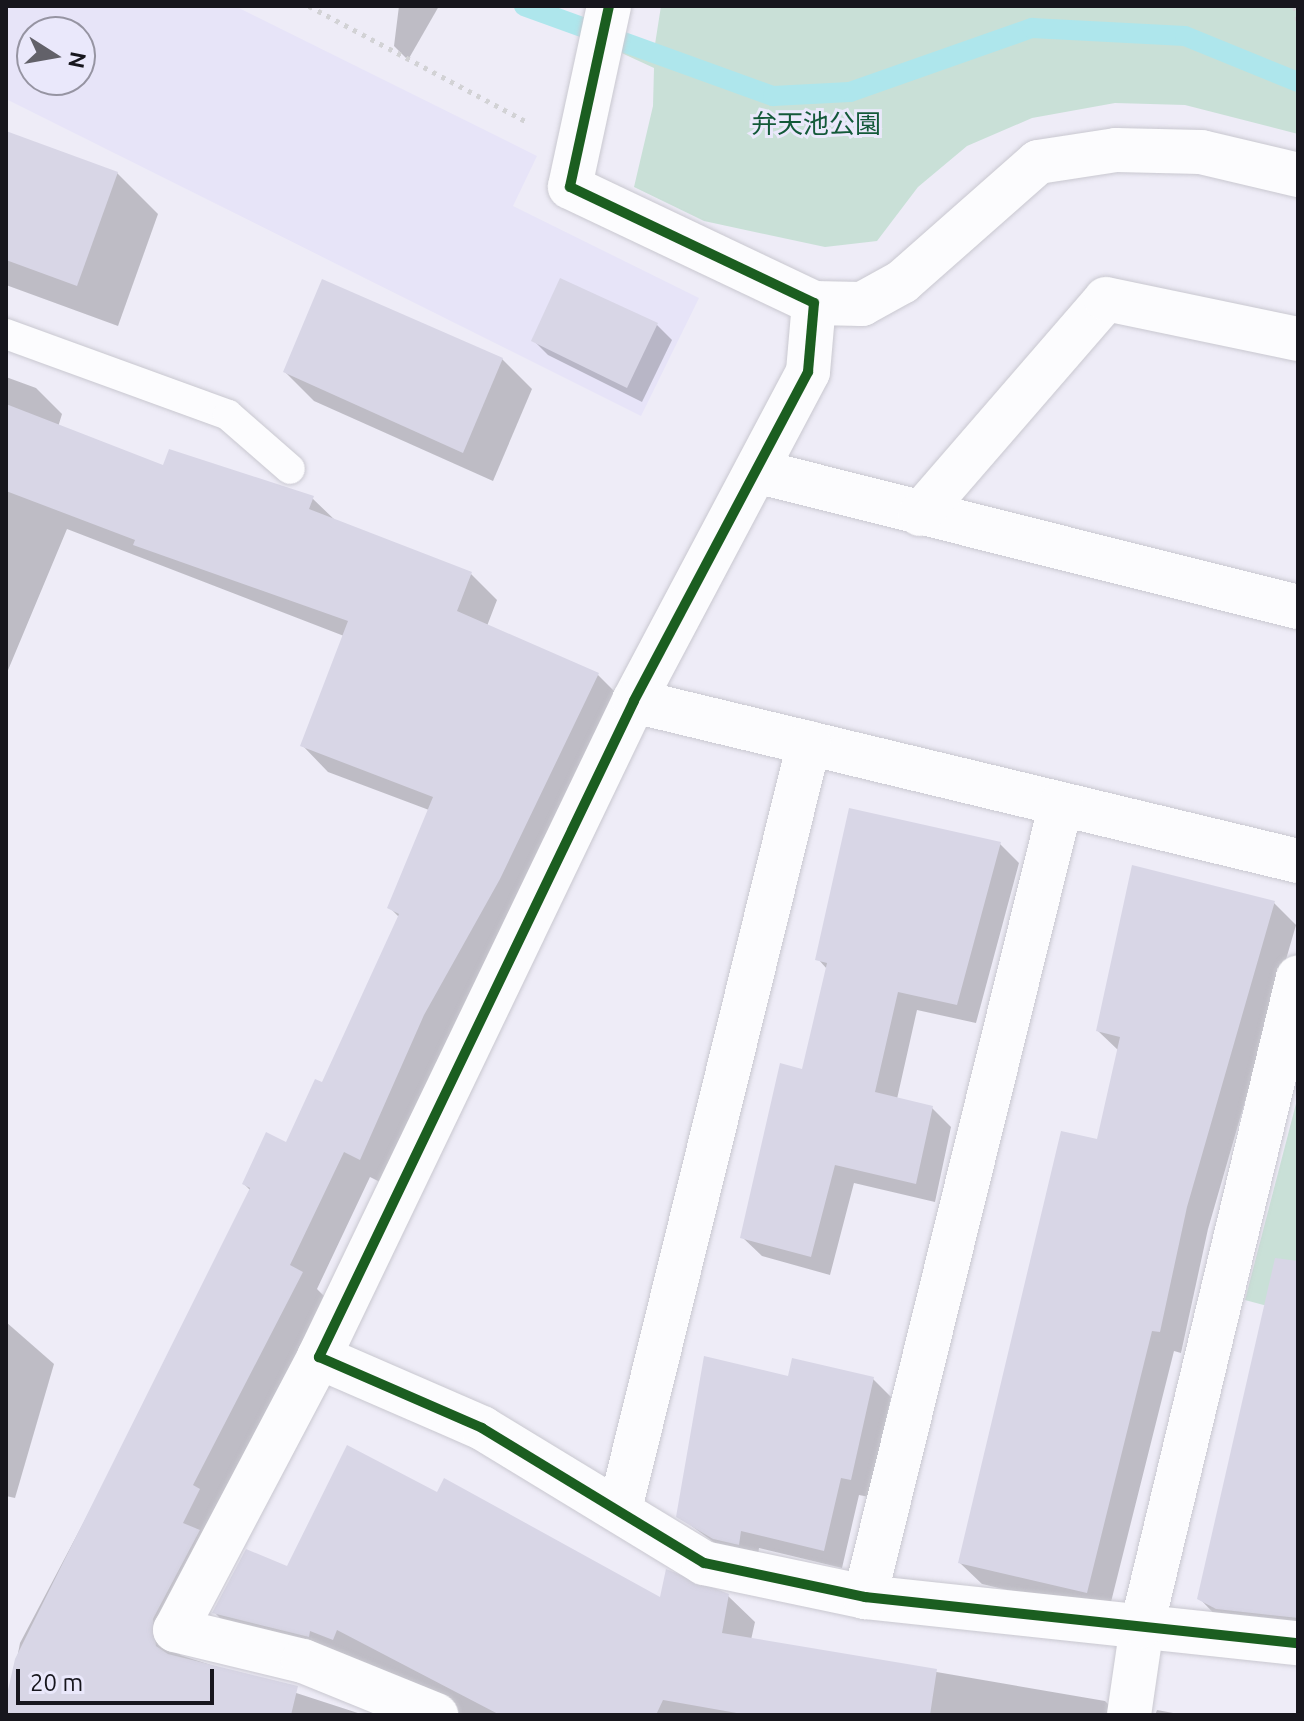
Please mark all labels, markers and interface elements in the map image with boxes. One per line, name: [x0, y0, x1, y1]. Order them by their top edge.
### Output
north arrow: [16, 16, 96, 96]
text: N: [64, 50, 92, 71]
park label: 弁天池公園: [751, 108, 881, 140]
scale bar: [20, 1653, 218, 1703]
text: 20 m: [30, 1669, 83, 1696]

